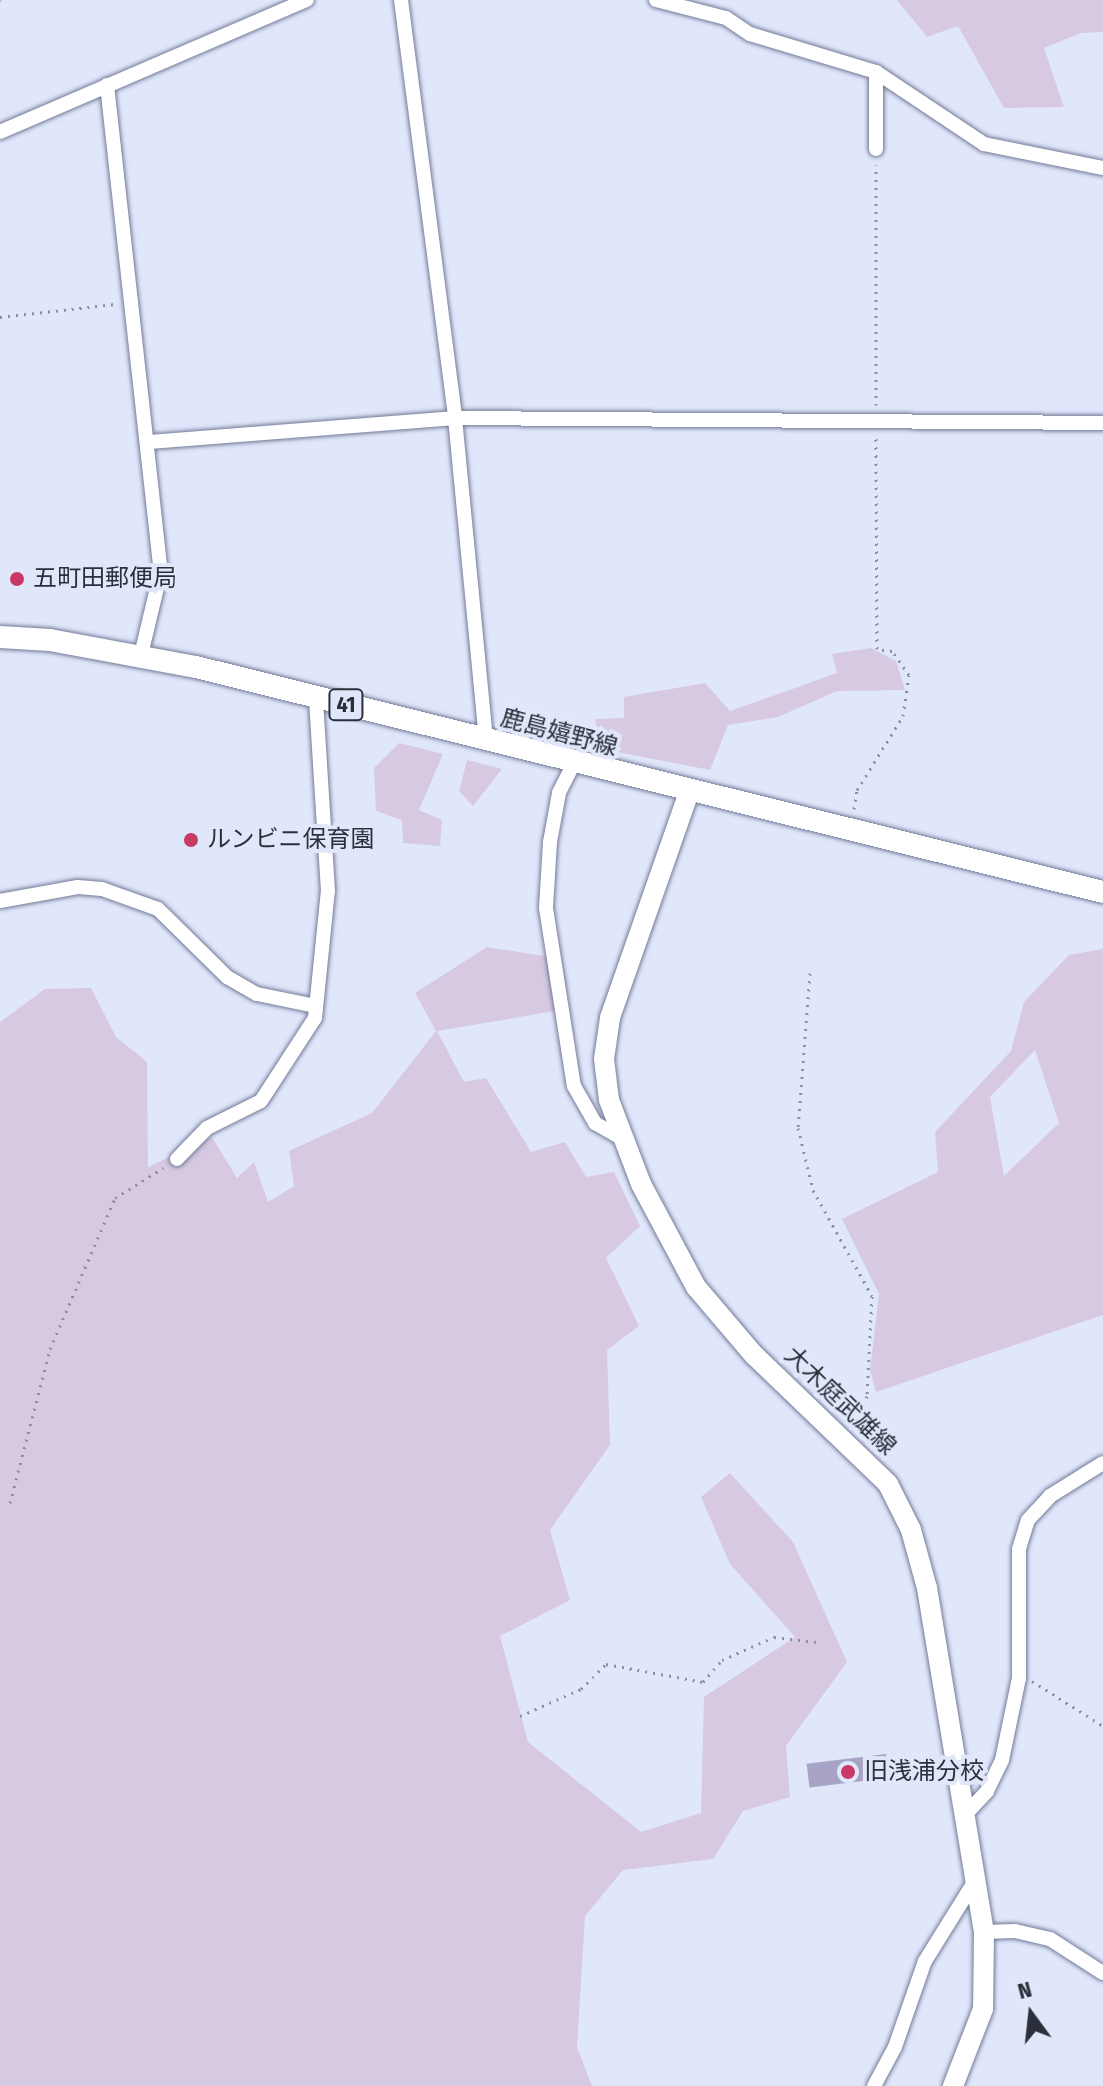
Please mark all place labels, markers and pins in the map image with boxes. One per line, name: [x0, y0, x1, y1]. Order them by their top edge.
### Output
place label: 五町田郵便局: [33, 565, 177, 593]
marker: 五町田郵便局: [8, 570, 26, 588]
place label: ルンビニ保育園: [207, 826, 375, 854]
marker: ルンビニ保育園: [182, 831, 200, 849]
place label: 旧浅浦分校: [864, 1758, 984, 1786]
marker: 旧浅浦分校: [839, 1763, 857, 1781]

